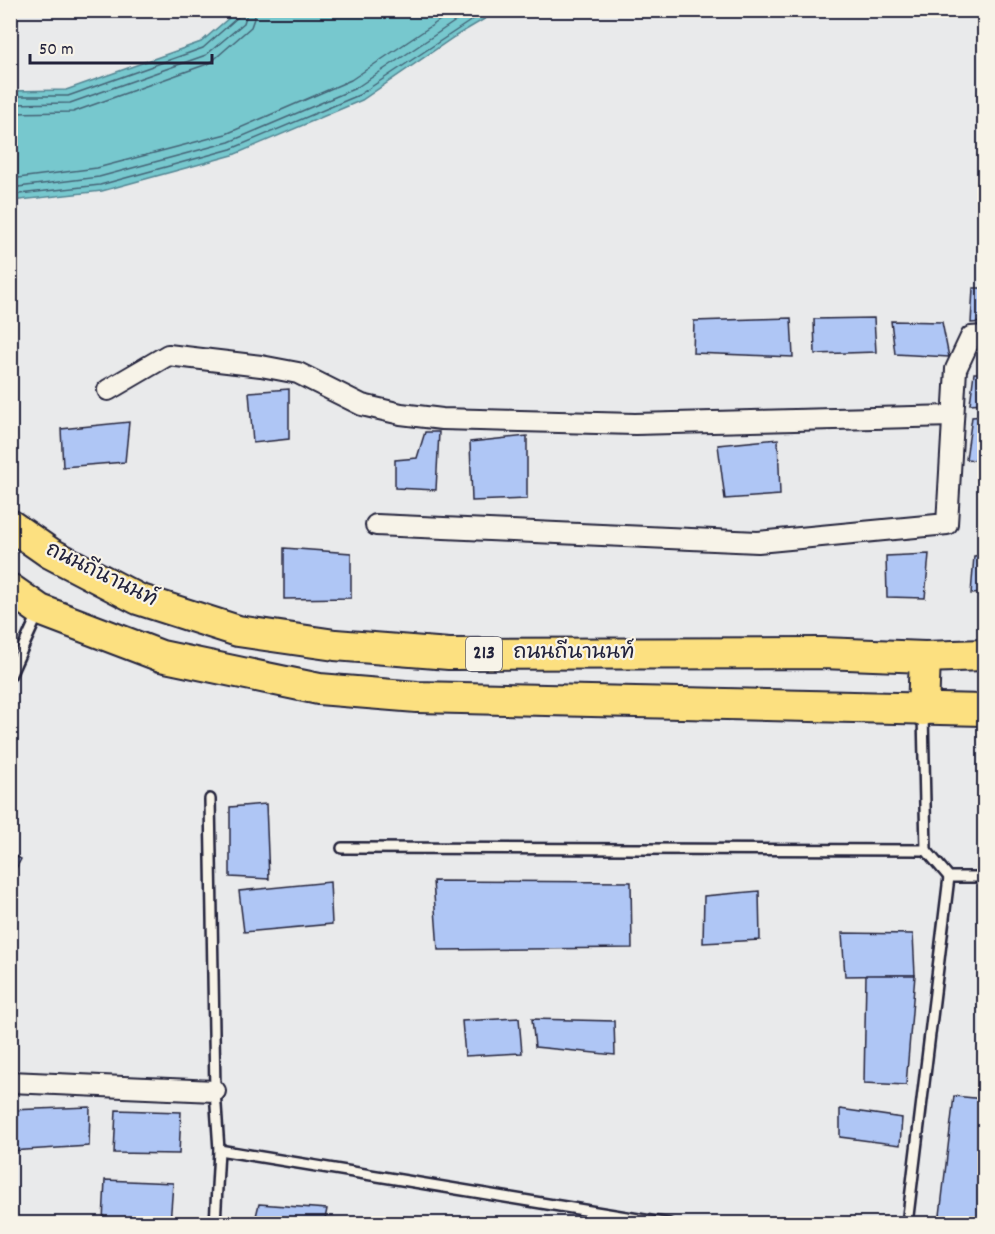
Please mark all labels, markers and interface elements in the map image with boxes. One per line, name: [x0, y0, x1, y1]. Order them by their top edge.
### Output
scale bar: [30, 27, 212, 65]
text: 50 m: [39, 38, 74, 63]
street label: ถนนถีนานนท์: [40, 535, 163, 616]
road number: 213: [466, 637, 502, 671]
street label: ถนนถีนานนท์: [513, 638, 635, 669]

